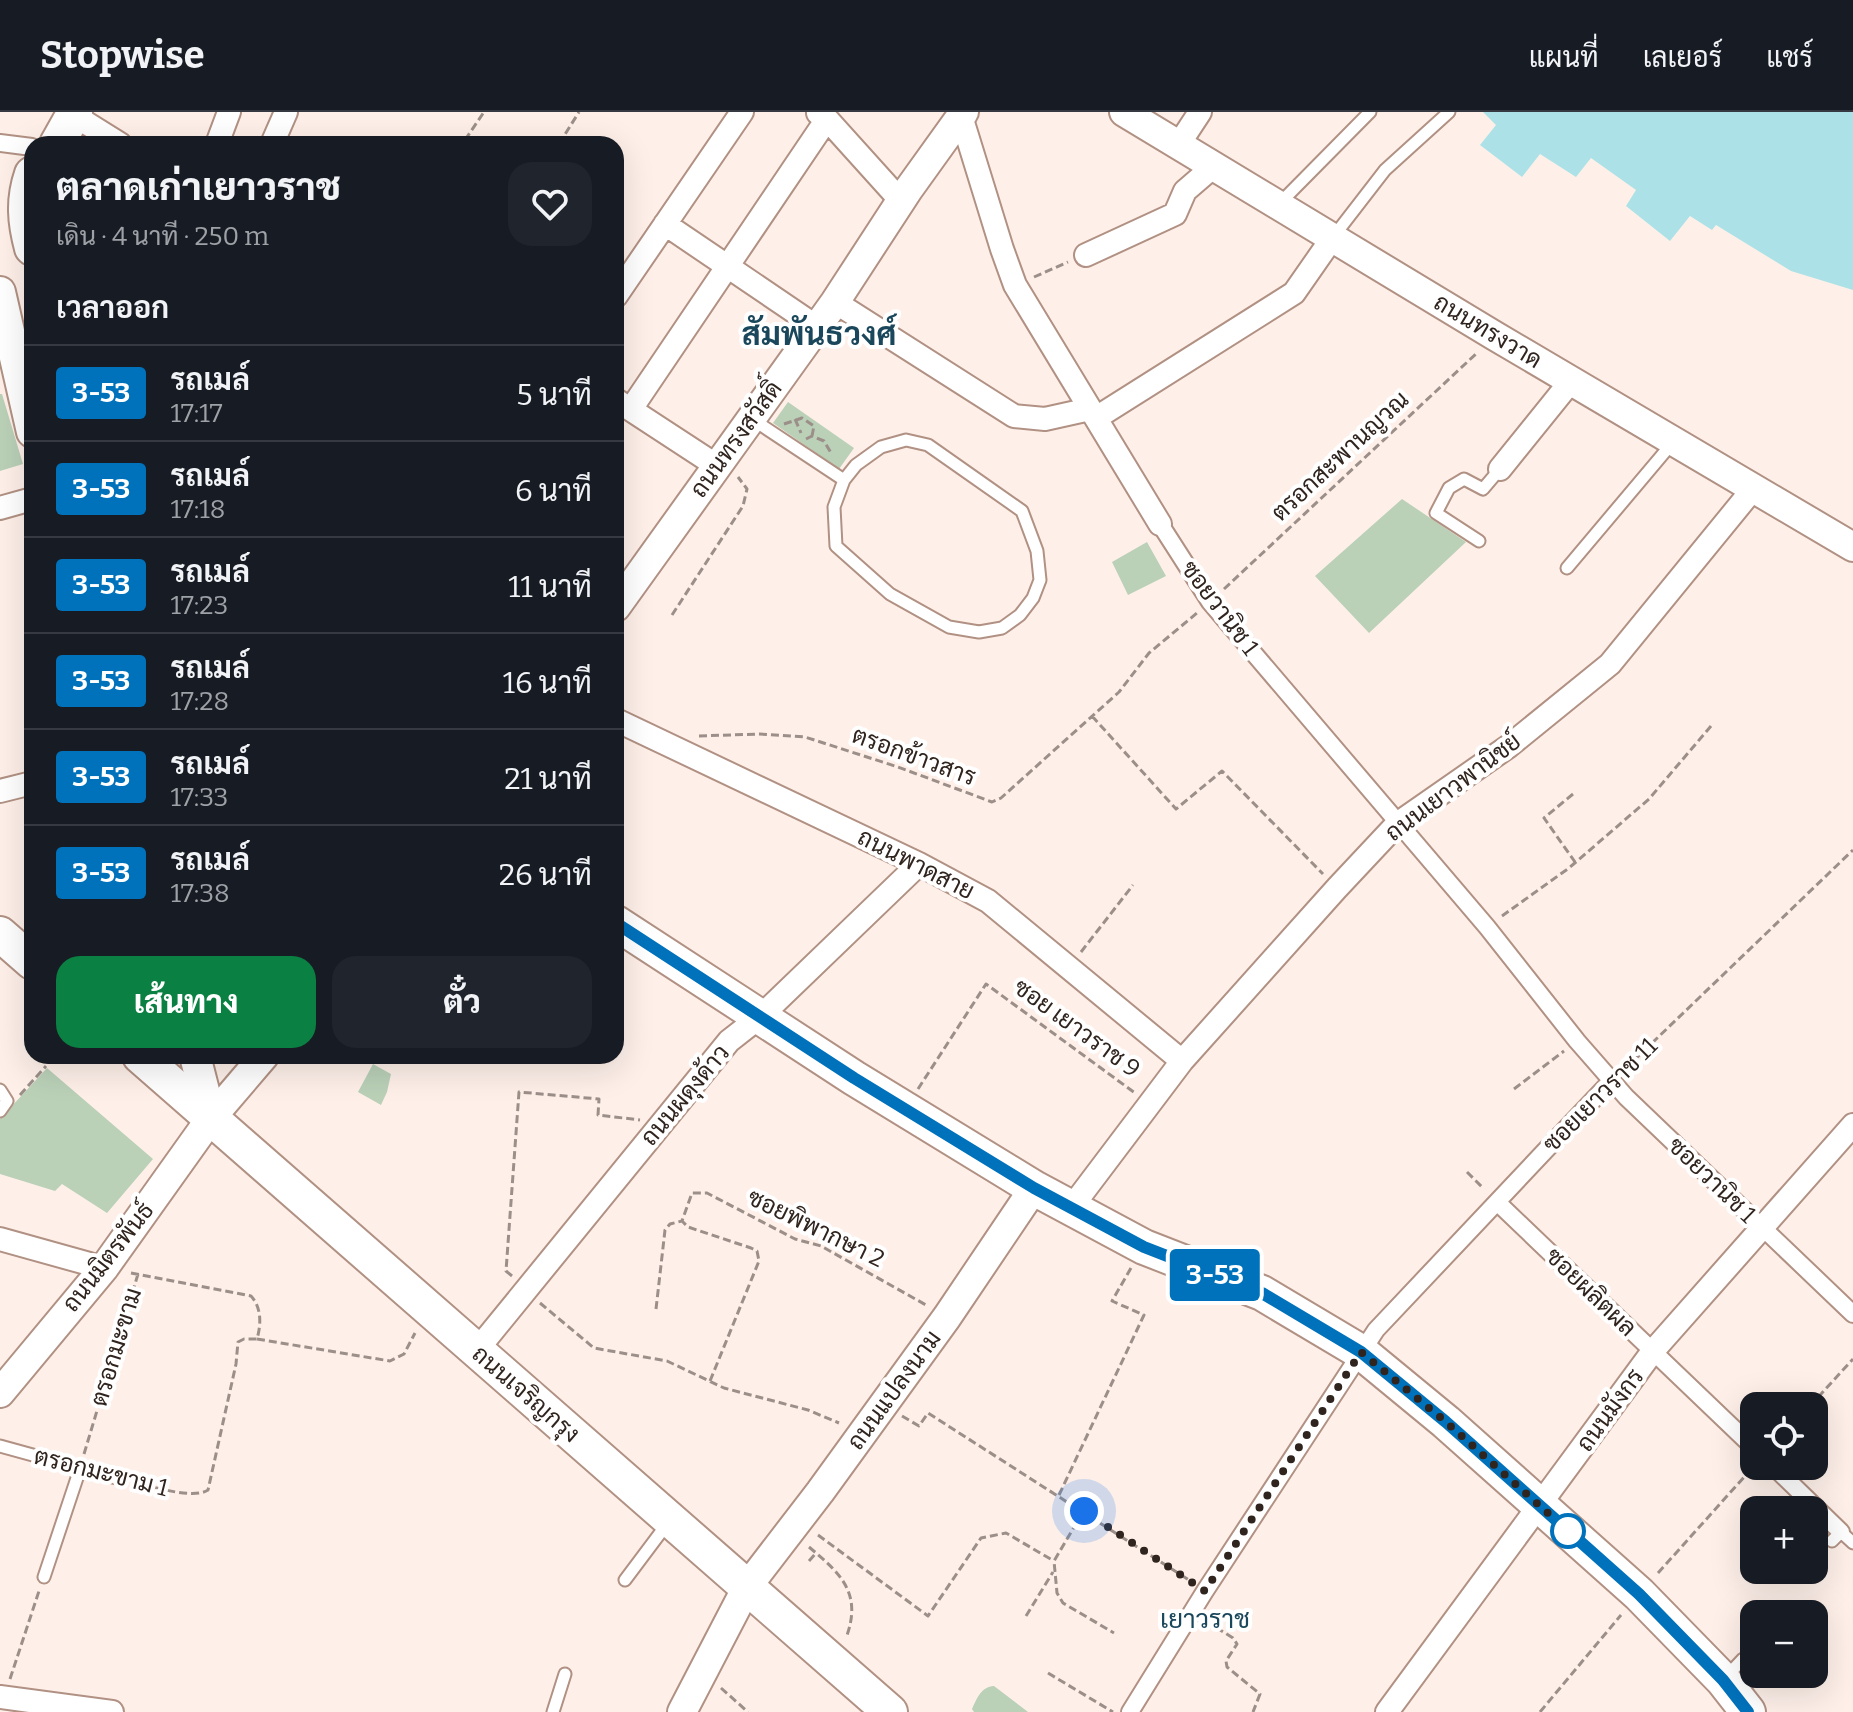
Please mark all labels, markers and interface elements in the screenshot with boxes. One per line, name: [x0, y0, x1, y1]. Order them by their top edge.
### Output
text: Stopwise: [40, 32, 205, 78]
text: แผนที่: [1529, 41, 1599, 74]
text: เลเยอร์: [1643, 41, 1722, 74]
text: แชร์: [1766, 41, 1813, 74]
button: heart: [508, 162, 592, 246]
text: ตลาดเก่าเยาวราช: [56, 164, 341, 210]
text: เดิน · 4 นาที · 250 m: [56, 221, 269, 252]
street label: ถนนทรงวาด: [1429, 288, 1547, 374]
text: เวลาออก: [56, 290, 169, 326]
district label: สัมพันธวงศ์: [741, 313, 898, 353]
text: รถเมล์: [170, 362, 250, 398]
street label: ถนนทรงสวัสดิ์: [678, 371, 788, 503]
text: 3-53: [72, 376, 130, 409]
text: 5 นาที: [517, 377, 592, 413]
street label: ตรอกสะพานญวณ: [1266, 385, 1414, 527]
text: 17:17: [170, 398, 223, 429]
text: รถเมล์: [170, 458, 250, 494]
text: 3-53: [72, 472, 130, 505]
text: 6 นาที: [515, 473, 592, 509]
text: 17:18: [170, 494, 225, 525]
text: รถเมล์: [170, 554, 250, 590]
street label: ซอยวานิช 1: [1175, 555, 1265, 661]
text: 3-53: [72, 568, 130, 601]
text: 11 นาที: [508, 569, 592, 605]
text: 17:23: [170, 590, 228, 621]
text: รถเมล์: [170, 650, 250, 686]
text: 3-53: [72, 664, 130, 697]
text: 16 นาที: [503, 665, 592, 701]
text: 17:28: [170, 686, 229, 717]
street label: ตรอกข้าวสาร: [848, 720, 980, 791]
street label: ถนนเยาวพานิชย์: [1379, 725, 1526, 847]
text: รถเมล์: [170, 746, 250, 782]
text: 3-53: [72, 760, 130, 793]
text: 21 นาที: [504, 761, 592, 797]
text: 17:33: [170, 782, 228, 813]
street label: ถนนพาดสาย: [853, 823, 979, 905]
text: รถเมล์: [170, 842, 250, 878]
text: 3-53: [72, 856, 130, 889]
text: 26 นาที: [499, 857, 592, 893]
text: 17:38: [170, 878, 230, 909]
button: เส้นทาง: [56, 956, 316, 1048]
button: ตั๋ว: [332, 956, 592, 1048]
street label: ซอย เยาวราช 9: [1008, 973, 1146, 1083]
street label: ซอยเยาวราช 11: [1537, 1032, 1663, 1158]
street label: ถนนผดุงด้าว: [634, 1038, 737, 1152]
street label: ซอยวานิช 1: [1662, 1131, 1762, 1229]
street label: ซอยพิพากษา 2: [743, 1183, 889, 1273]
street label: ถนนมิตรพันธ์: [55, 1196, 159, 1317]
street label: ซอยผลิตผล: [1540, 1242, 1642, 1342]
line badge: 3-53: [1159, 1249, 1271, 1301]
text: 3-53: [1186, 1258, 1244, 1291]
street label: ตรอกมะขาม: [85, 1284, 147, 1410]
street label: ถนนแปลงนาม: [841, 1325, 947, 1455]
street label: ถนนเจริญกรุง: [465, 1340, 585, 1450]
street label: ถนนมังกร: [1571, 1363, 1649, 1457]
map controls: [1740, 1392, 1828, 1688]
button: locate: [1740, 1392, 1828, 1480]
street label: ตรอกมะขาม 1: [31, 1442, 171, 1502]
your location: [1064, 1491, 1104, 1531]
button: +: [1740, 1496, 1828, 1584]
unlabelled marker: [1551, 1514, 1585, 1548]
button: −: [1740, 1600, 1828, 1688]
district label: เยาวราช: [1160, 1604, 1250, 1635]

